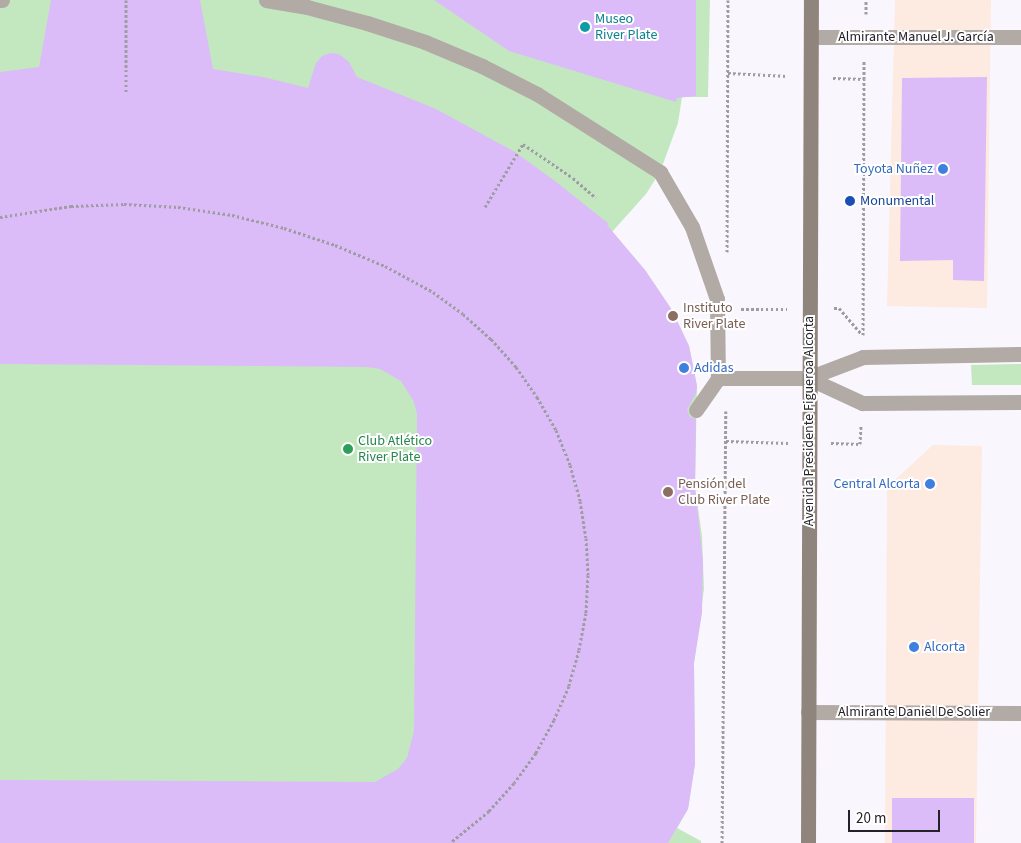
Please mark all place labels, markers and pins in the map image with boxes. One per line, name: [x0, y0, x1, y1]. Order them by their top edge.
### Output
place label: Museo River Plate: [595, 11, 657, 44]
marker: Museo River Plate: [579, 21, 591, 33]
place label: Toyota Nuñez: [854, 161, 933, 177]
marker: Toyota Nuñez: [937, 163, 949, 175]
place label: Monumental: [860, 193, 934, 209]
marker: Monumental: [844, 195, 856, 207]
place label: Instituto River Plate: [683, 300, 745, 332]
marker: Instituto River Plate: [667, 310, 679, 322]
place label: Adidas: [694, 360, 734, 376]
marker: Adidas: [678, 362, 690, 374]
place label: Club Atlético River Plate: [358, 433, 432, 466]
marker: Club Atlético River Plate: [342, 443, 354, 455]
place label: Pensión del Club River Plate: [678, 476, 770, 508]
place label: Central Alcorta: [834, 476, 920, 492]
marker: Central Alcorta: [924, 478, 936, 490]
marker: Pensión del Club River Plate: [662, 486, 674, 498]
place label: Alcorta: [924, 639, 965, 655]
marker: Alcorta: [908, 641, 920, 653]

